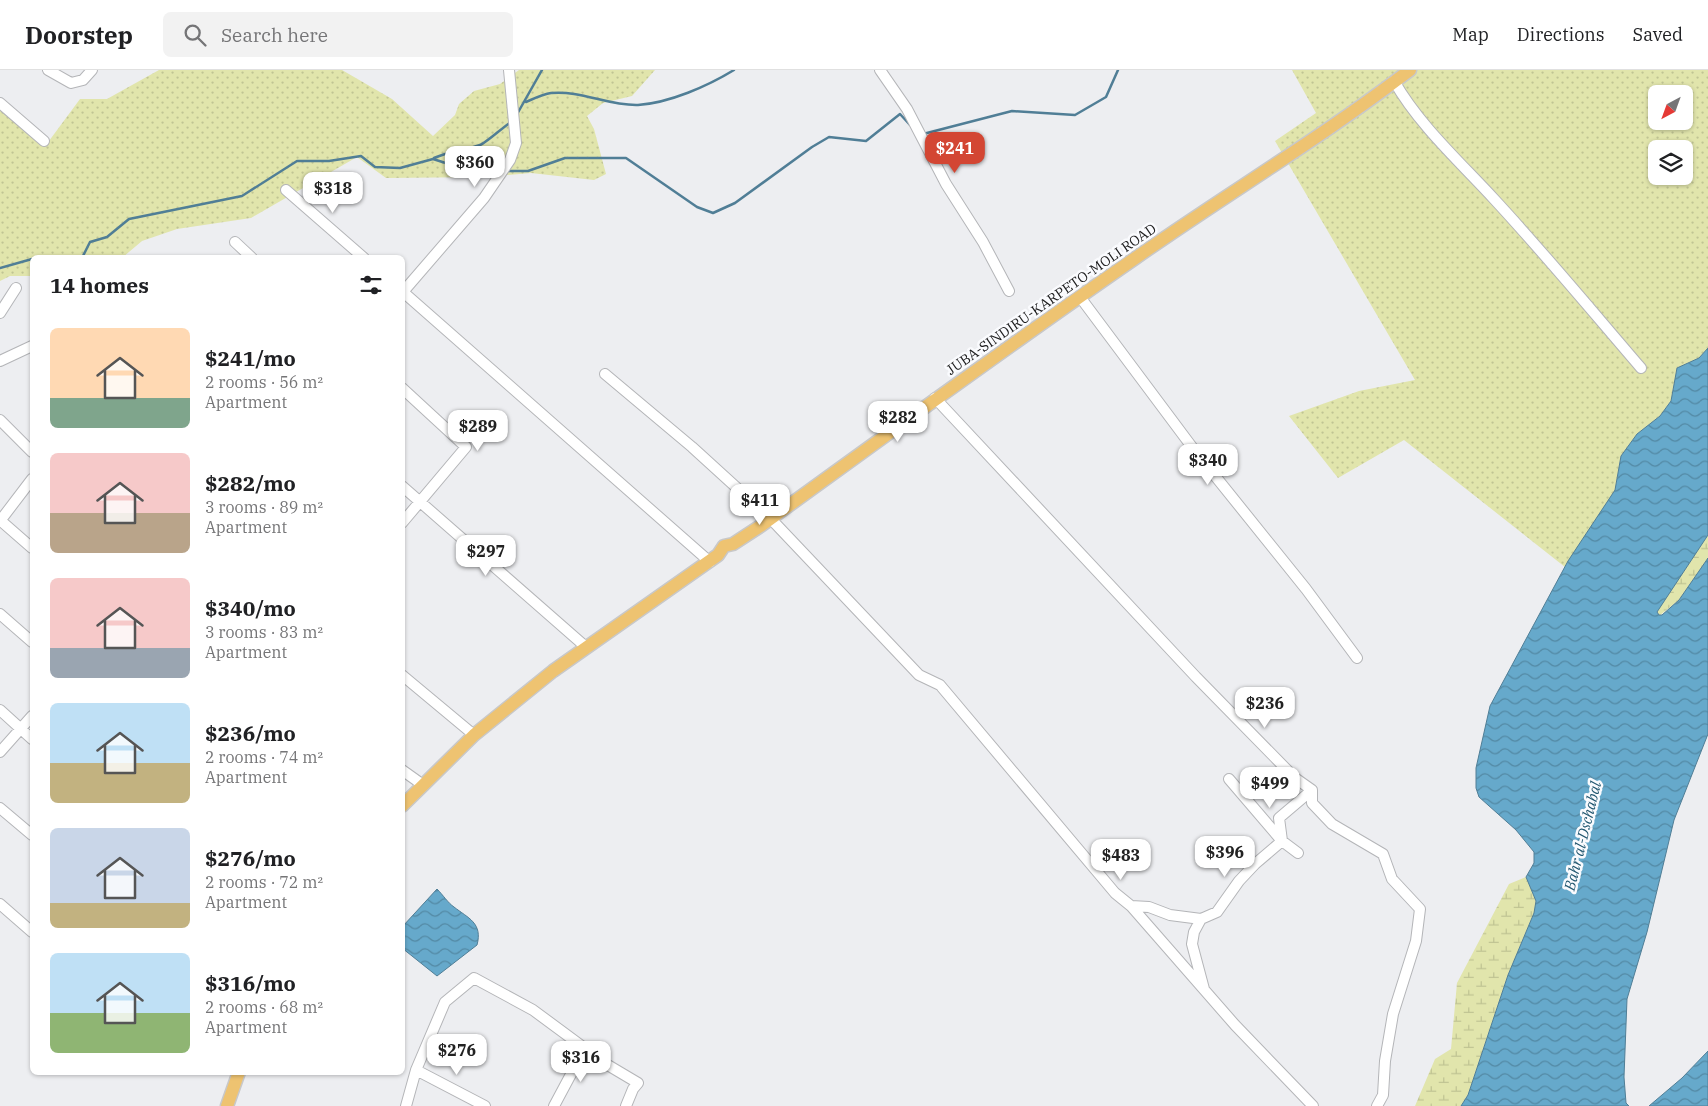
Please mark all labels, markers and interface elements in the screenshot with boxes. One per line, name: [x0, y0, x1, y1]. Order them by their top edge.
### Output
search box: [163, 12, 513, 57]
text: Doorstep: [25, 19, 133, 51]
icon: search: [181, 21, 209, 49]
text: Search here: [221, 23, 328, 47]
text: Map: [1452, 23, 1489, 46]
text: Directions: [1517, 23, 1605, 46]
text: Saved: [1633, 23, 1683, 46]
north arrow: [1648, 85, 1692, 130]
map controls: [1648, 85, 1693, 185]
pin: $241: [925, 132, 985, 174]
text: $241: [936, 138, 974, 158]
button: layers: [1648, 140, 1693, 185]
pin: $360: [445, 146, 505, 188]
text: $360: [456, 152, 494, 172]
pin: $318: [303, 172, 363, 214]
text: $318: [314, 178, 352, 198]
street label: JUBA-SINDIRU-KARPETO-MOLI ROAD: [942, 219, 1160, 379]
text: 14 homes: [50, 271, 149, 299]
icon: filters: [357, 271, 385, 299]
text: $241/mo: [205, 344, 296, 372]
icon: home: [90, 348, 150, 408]
text: 2 rooms · 56 m²: [205, 372, 323, 392]
text: Apartment: [205, 392, 287, 412]
pin: $282: [868, 400, 928, 443]
text: $282: [879, 407, 917, 427]
pin: $289: [448, 410, 508, 452]
text: $289: [459, 416, 497, 436]
pin: $340: [1178, 444, 1238, 486]
text: $340: [1189, 450, 1227, 470]
text: $282/mo: [205, 469, 296, 497]
icon: home: [90, 473, 150, 533]
pin: $411: [730, 484, 790, 526]
text: $411: [741, 490, 779, 510]
text: 3 rooms · 89 m²: [205, 497, 323, 517]
text: Apartment: [205, 517, 287, 537]
pin: $297: [456, 534, 516, 577]
text: $297: [467, 541, 505, 561]
text: $340/mo: [205, 594, 296, 622]
icon: home: [90, 598, 150, 658]
text: 3 rooms · 83 m²: [205, 622, 323, 642]
text: Apartment: [205, 642, 287, 662]
pin: $236: [1235, 686, 1295, 729]
text: $236: [1246, 693, 1284, 713]
text: $236/mo: [205, 719, 296, 747]
icon: home: [90, 723, 150, 783]
text: 2 rooms · 74 m²: [205, 747, 323, 767]
pin: $499: [1240, 766, 1300, 809]
text: Apartment: [205, 767, 287, 787]
text: $499: [1251, 773, 1289, 793]
water label: Bahr al-Dschabal: [1560, 779, 1605, 893]
pin: $396: [1195, 836, 1255, 878]
pin: $483: [1091, 838, 1151, 881]
text: $396: [1206, 842, 1244, 862]
text: $276/mo: [205, 844, 296, 872]
text: $483: [1102, 845, 1140, 865]
icon: home: [90, 848, 150, 908]
text: 2 rooms · 72 m²: [205, 872, 323, 892]
text: Apartment: [205, 892, 287, 912]
text: $316/mo: [205, 969, 296, 997]
icon: home: [90, 973, 150, 1033]
text: 2 rooms · 68 m²: [205, 997, 323, 1017]
text: Apartment: [205, 1017, 287, 1037]
pin: $276: [427, 1034, 487, 1076]
text: $276: [438, 1040, 476, 1060]
pin: $316: [551, 1040, 611, 1083]
text: $316: [562, 1047, 600, 1067]

